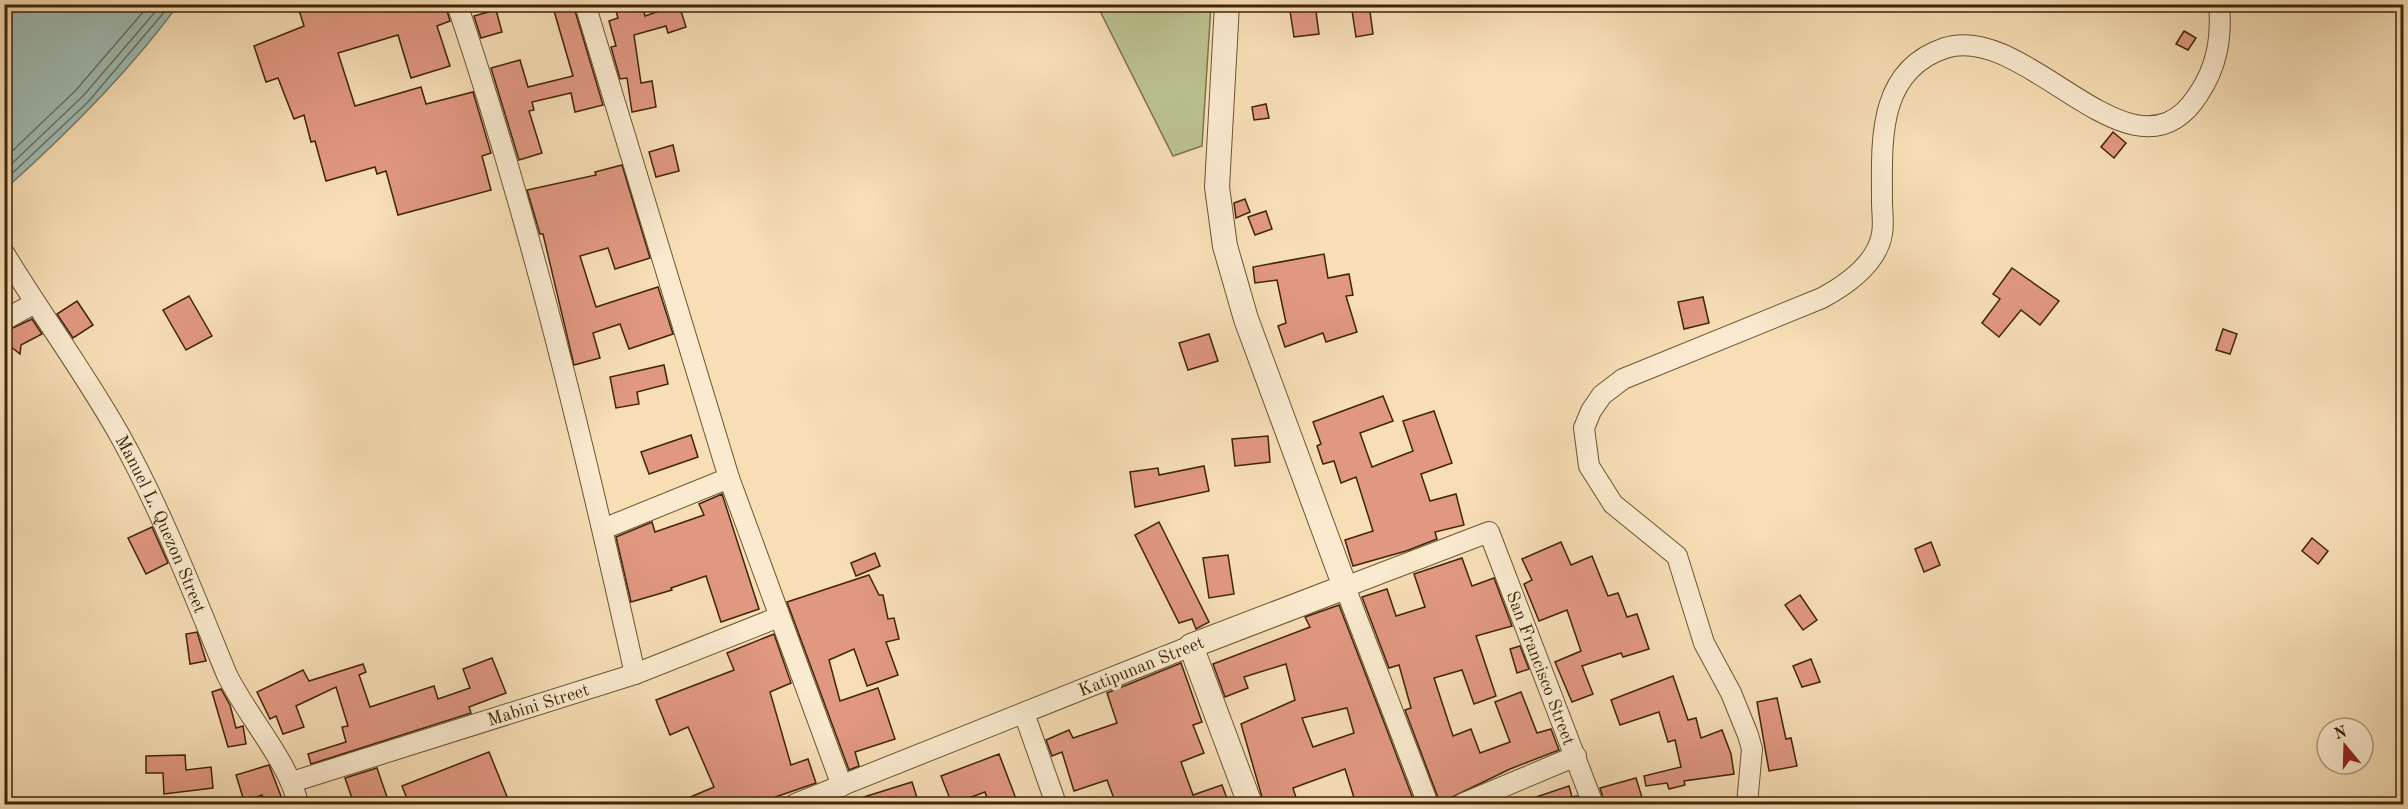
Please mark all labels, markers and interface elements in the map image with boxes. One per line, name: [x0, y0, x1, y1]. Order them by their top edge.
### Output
street label: Manuel L. Quezon Street: [112, 432, 209, 616]
street label: San Francisco Street: [1502, 589, 1578, 748]
street label: Katipunan Street: [1076, 634, 1207, 700]
street label: Mabini Street: [485, 681, 591, 730]
north arrow: [2315, 716, 2375, 776]
text: N: [2332, 724, 2350, 743]

